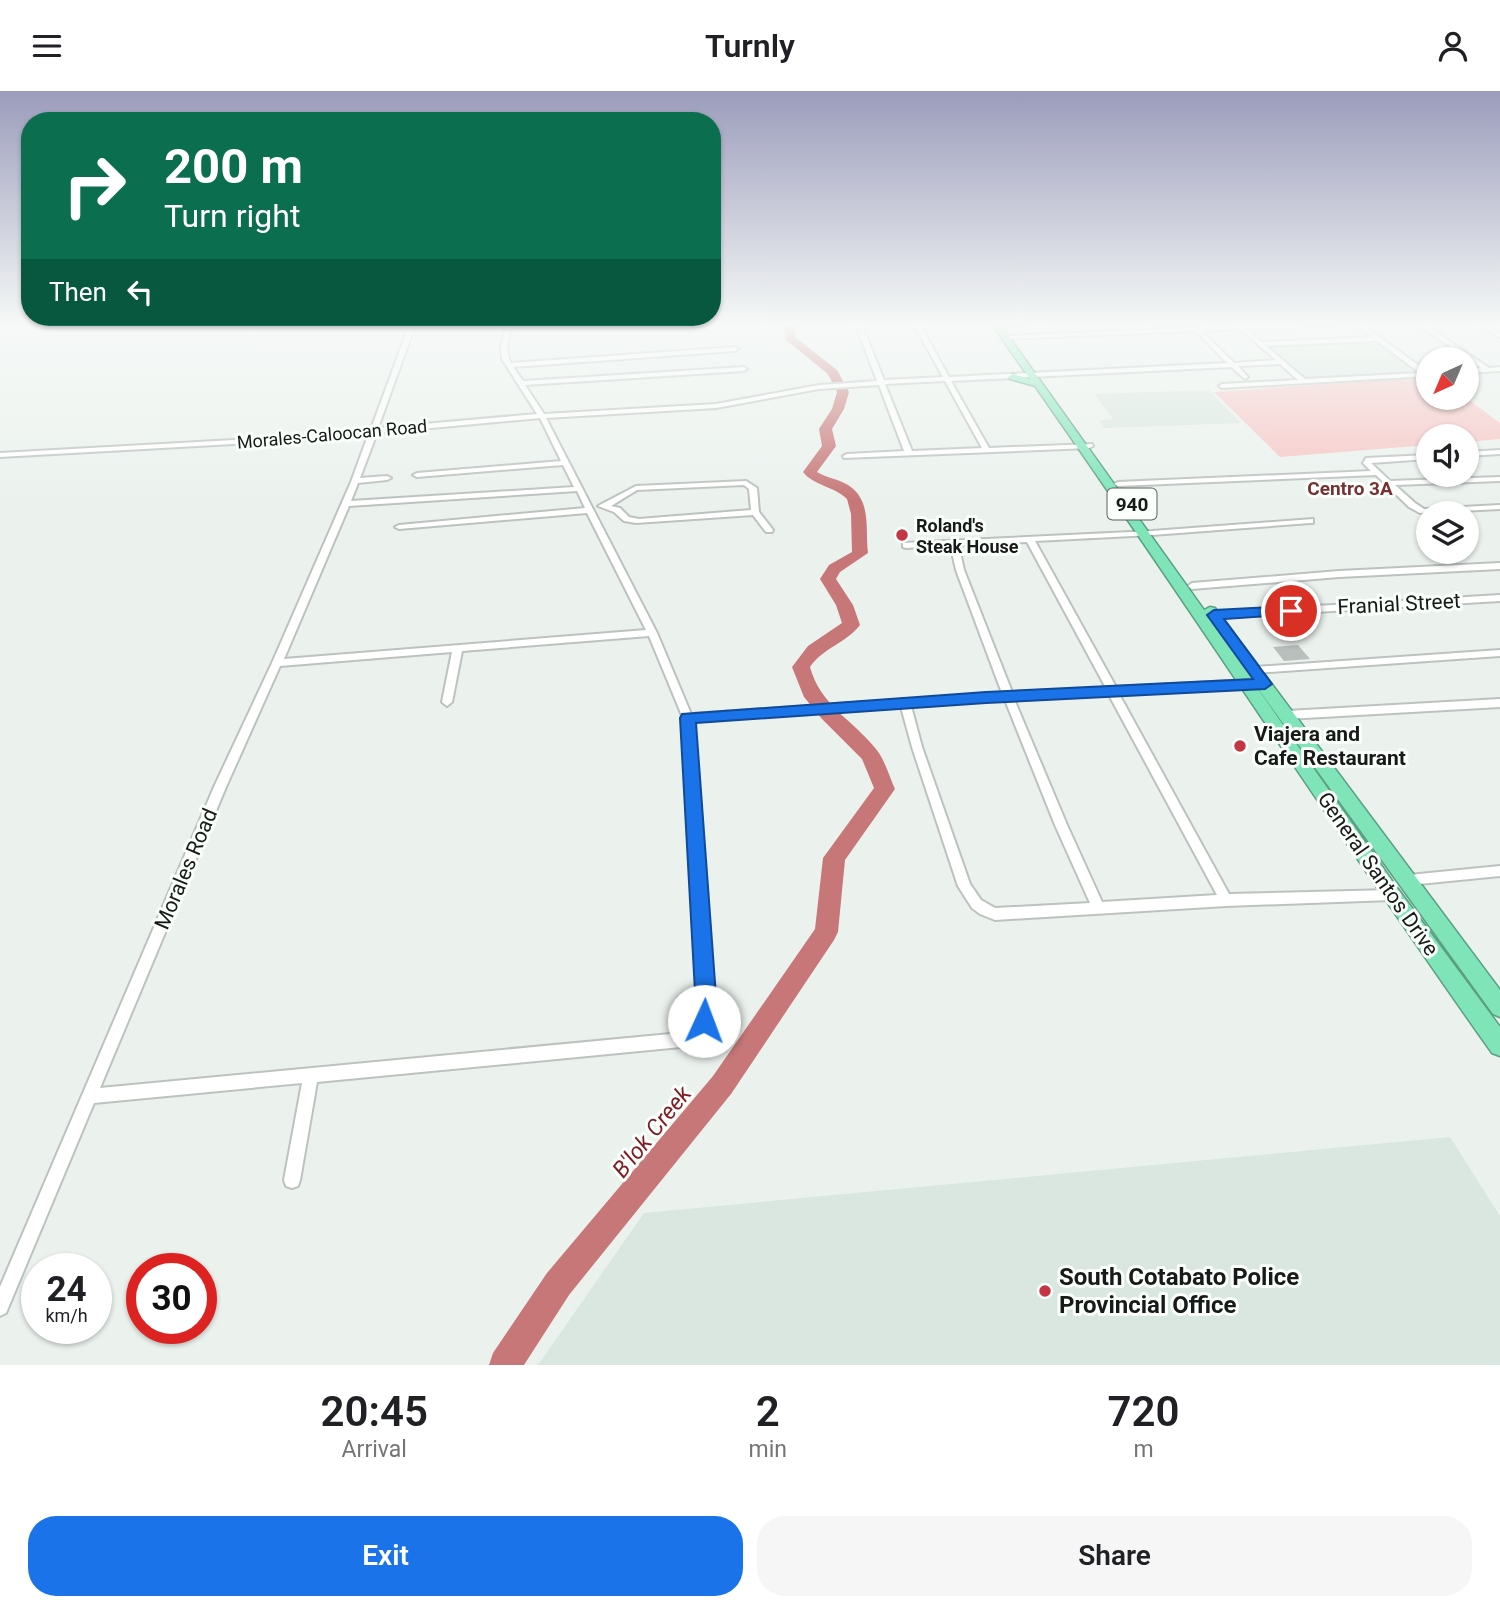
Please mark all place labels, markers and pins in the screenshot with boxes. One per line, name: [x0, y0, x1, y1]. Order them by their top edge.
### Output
place label: Roland's Steak House: [916, 515, 1019, 557]
marker: Roland's Steak House: [894, 527, 910, 543]
pin: [1261, 581, 1321, 641]
place label: Viajera and Cafe Restaurant: [1254, 722, 1406, 770]
marker: Viajera and Cafe Restaurant: [1232, 738, 1248, 754]
place label: South Cotabato Police Provincial Office: [1059, 1263, 1299, 1319]
marker: South Cotabato Police Provincial Office: [1037, 1283, 1053, 1299]

